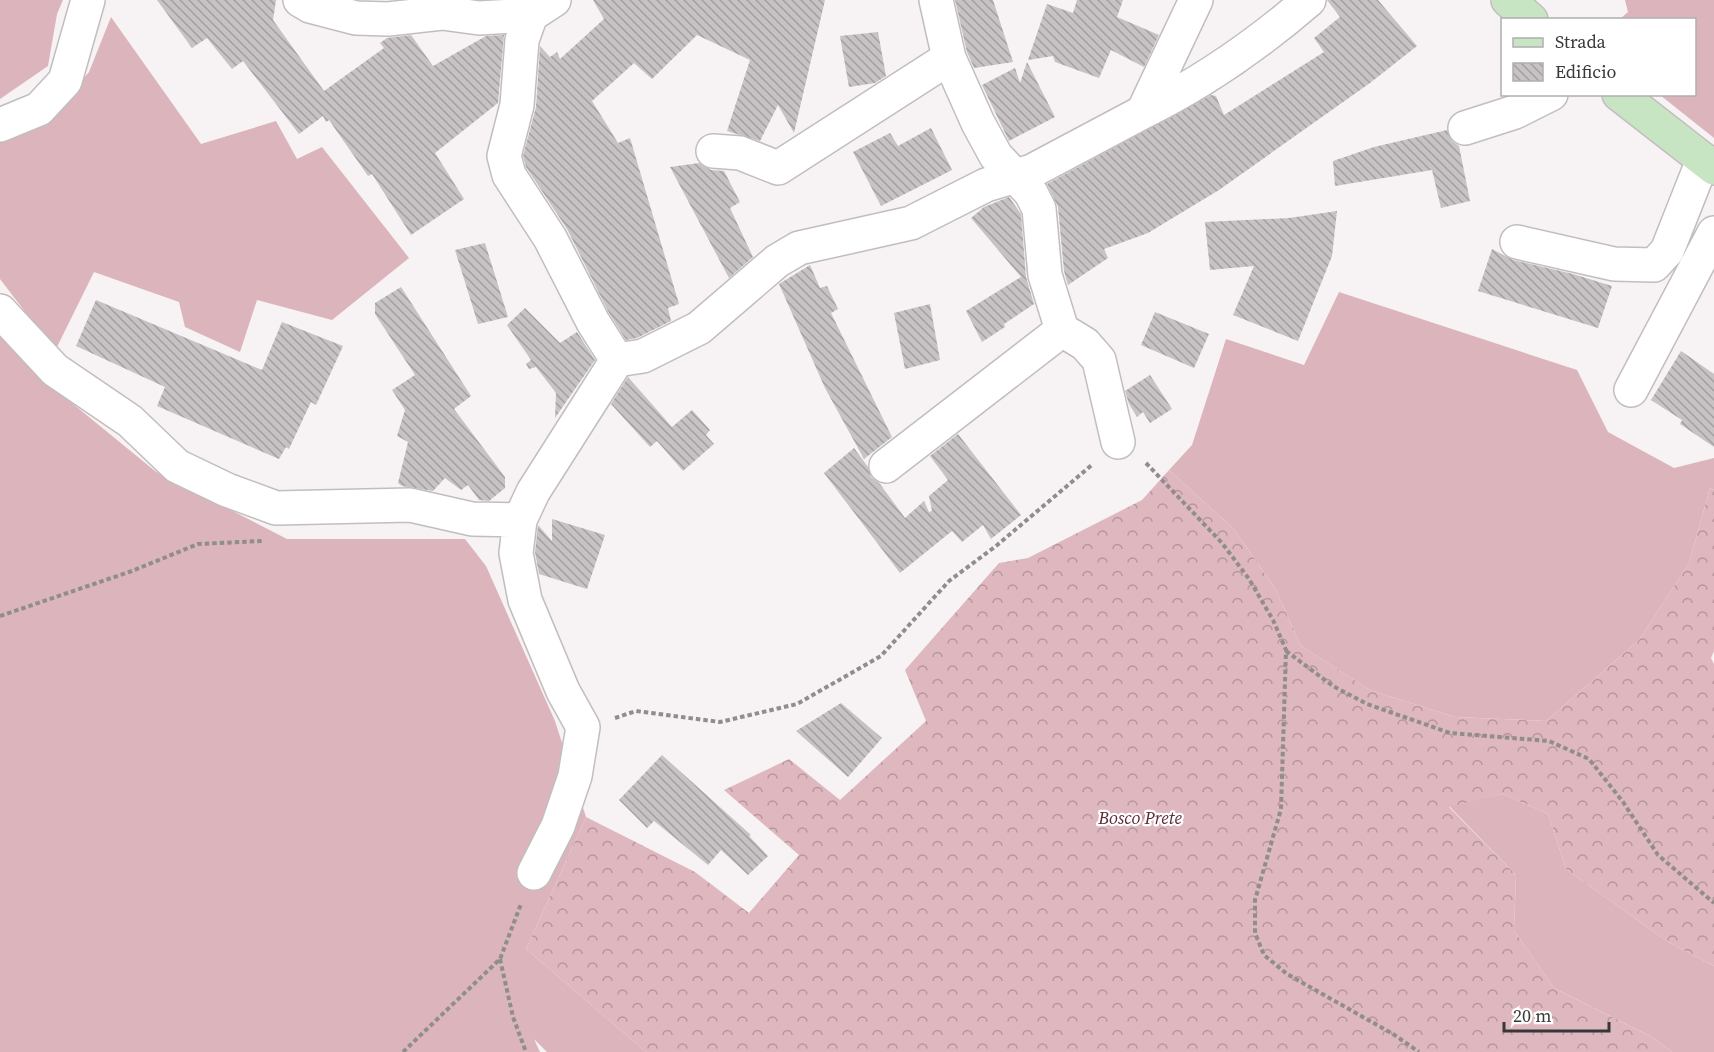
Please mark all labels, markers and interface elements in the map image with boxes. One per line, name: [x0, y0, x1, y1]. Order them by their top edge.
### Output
legend: [1501, 18, 1696, 96]
text: Strada: [1555, 29, 1606, 54]
text: Edificio: [1555, 59, 1616, 84]
park label: Bosco Prete: [1097, 805, 1183, 830]
scale bar: [1504, 995, 1609, 1033]
text: 20 m: [1513, 1003, 1551, 1028]

